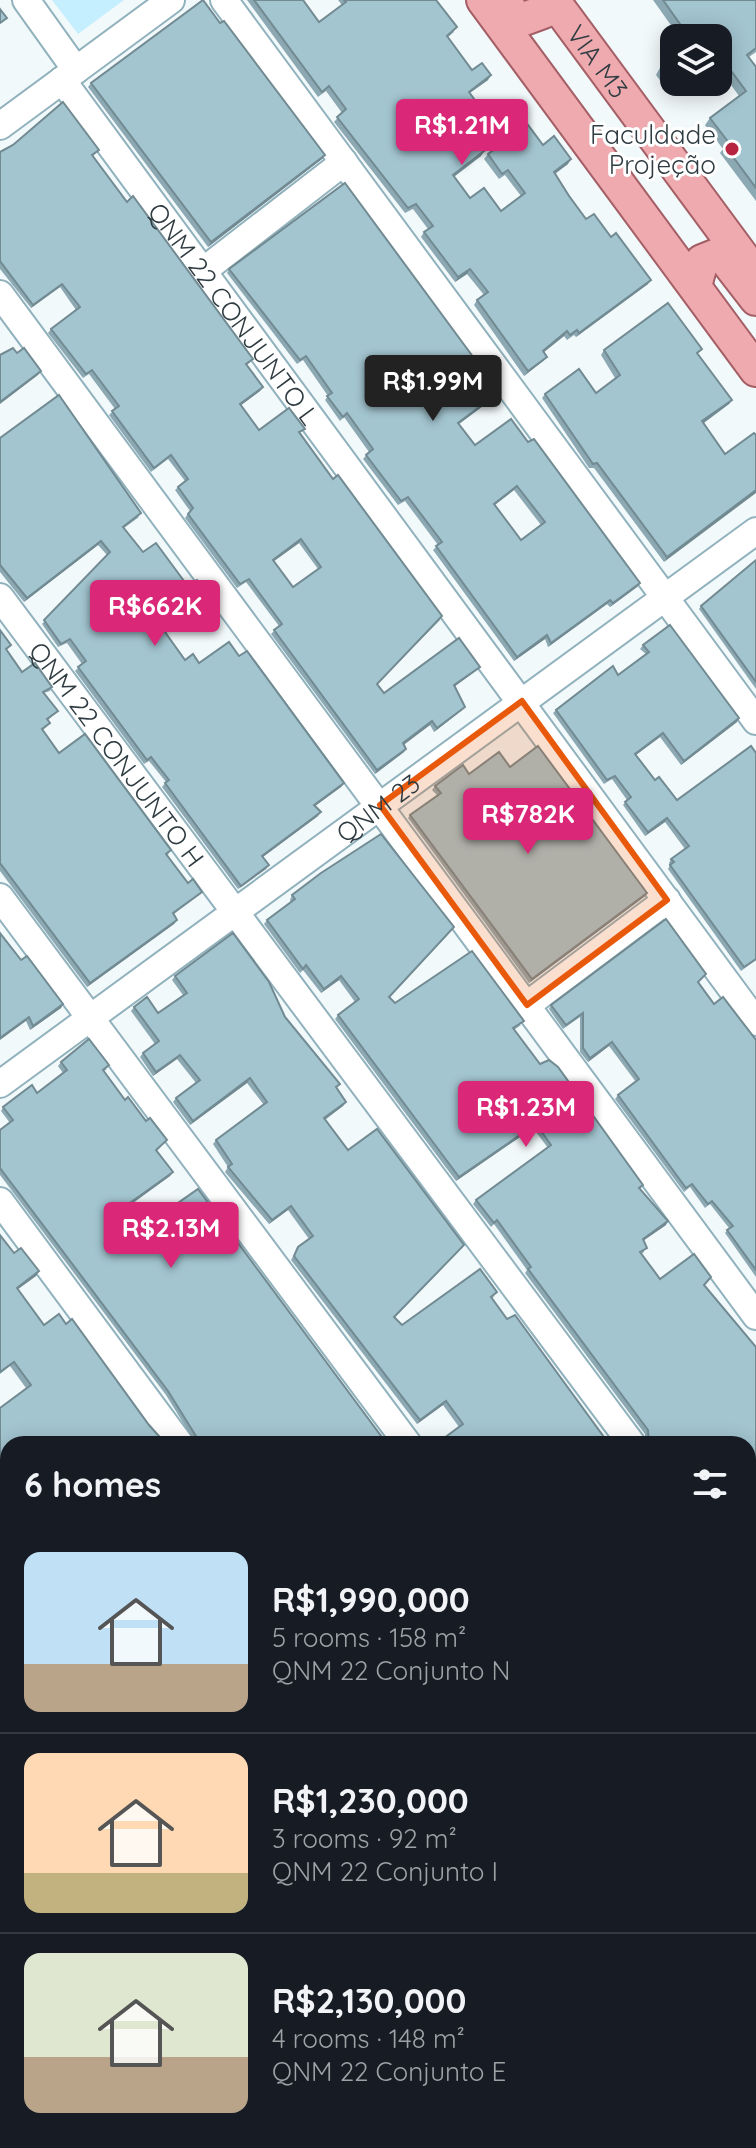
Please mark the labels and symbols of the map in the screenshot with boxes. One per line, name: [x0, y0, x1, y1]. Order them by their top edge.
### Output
street label: VIA M3: [560, 18, 636, 104]
pin: R$1.21M: [388, 99, 536, 167]
place label: Faculdade Projeção: [590, 118, 716, 181]
marker: Faculdade Projeção: [723, 140, 741, 158]
street label: QNM 22 CONJUNTO L: [141, 196, 327, 431]
pin: R$1.99M: [359, 355, 507, 423]
pin: R$662K: [90, 580, 220, 648]
street label: QNM 22 CONJUNTO H: [22, 635, 212, 873]
street label: QNM 23: [329, 766, 426, 849]
pin: R$782K: [463, 788, 593, 856]
pin: R$1.23M: [452, 1081, 600, 1149]
pin: R$2.13M: [97, 1202, 245, 1270]

